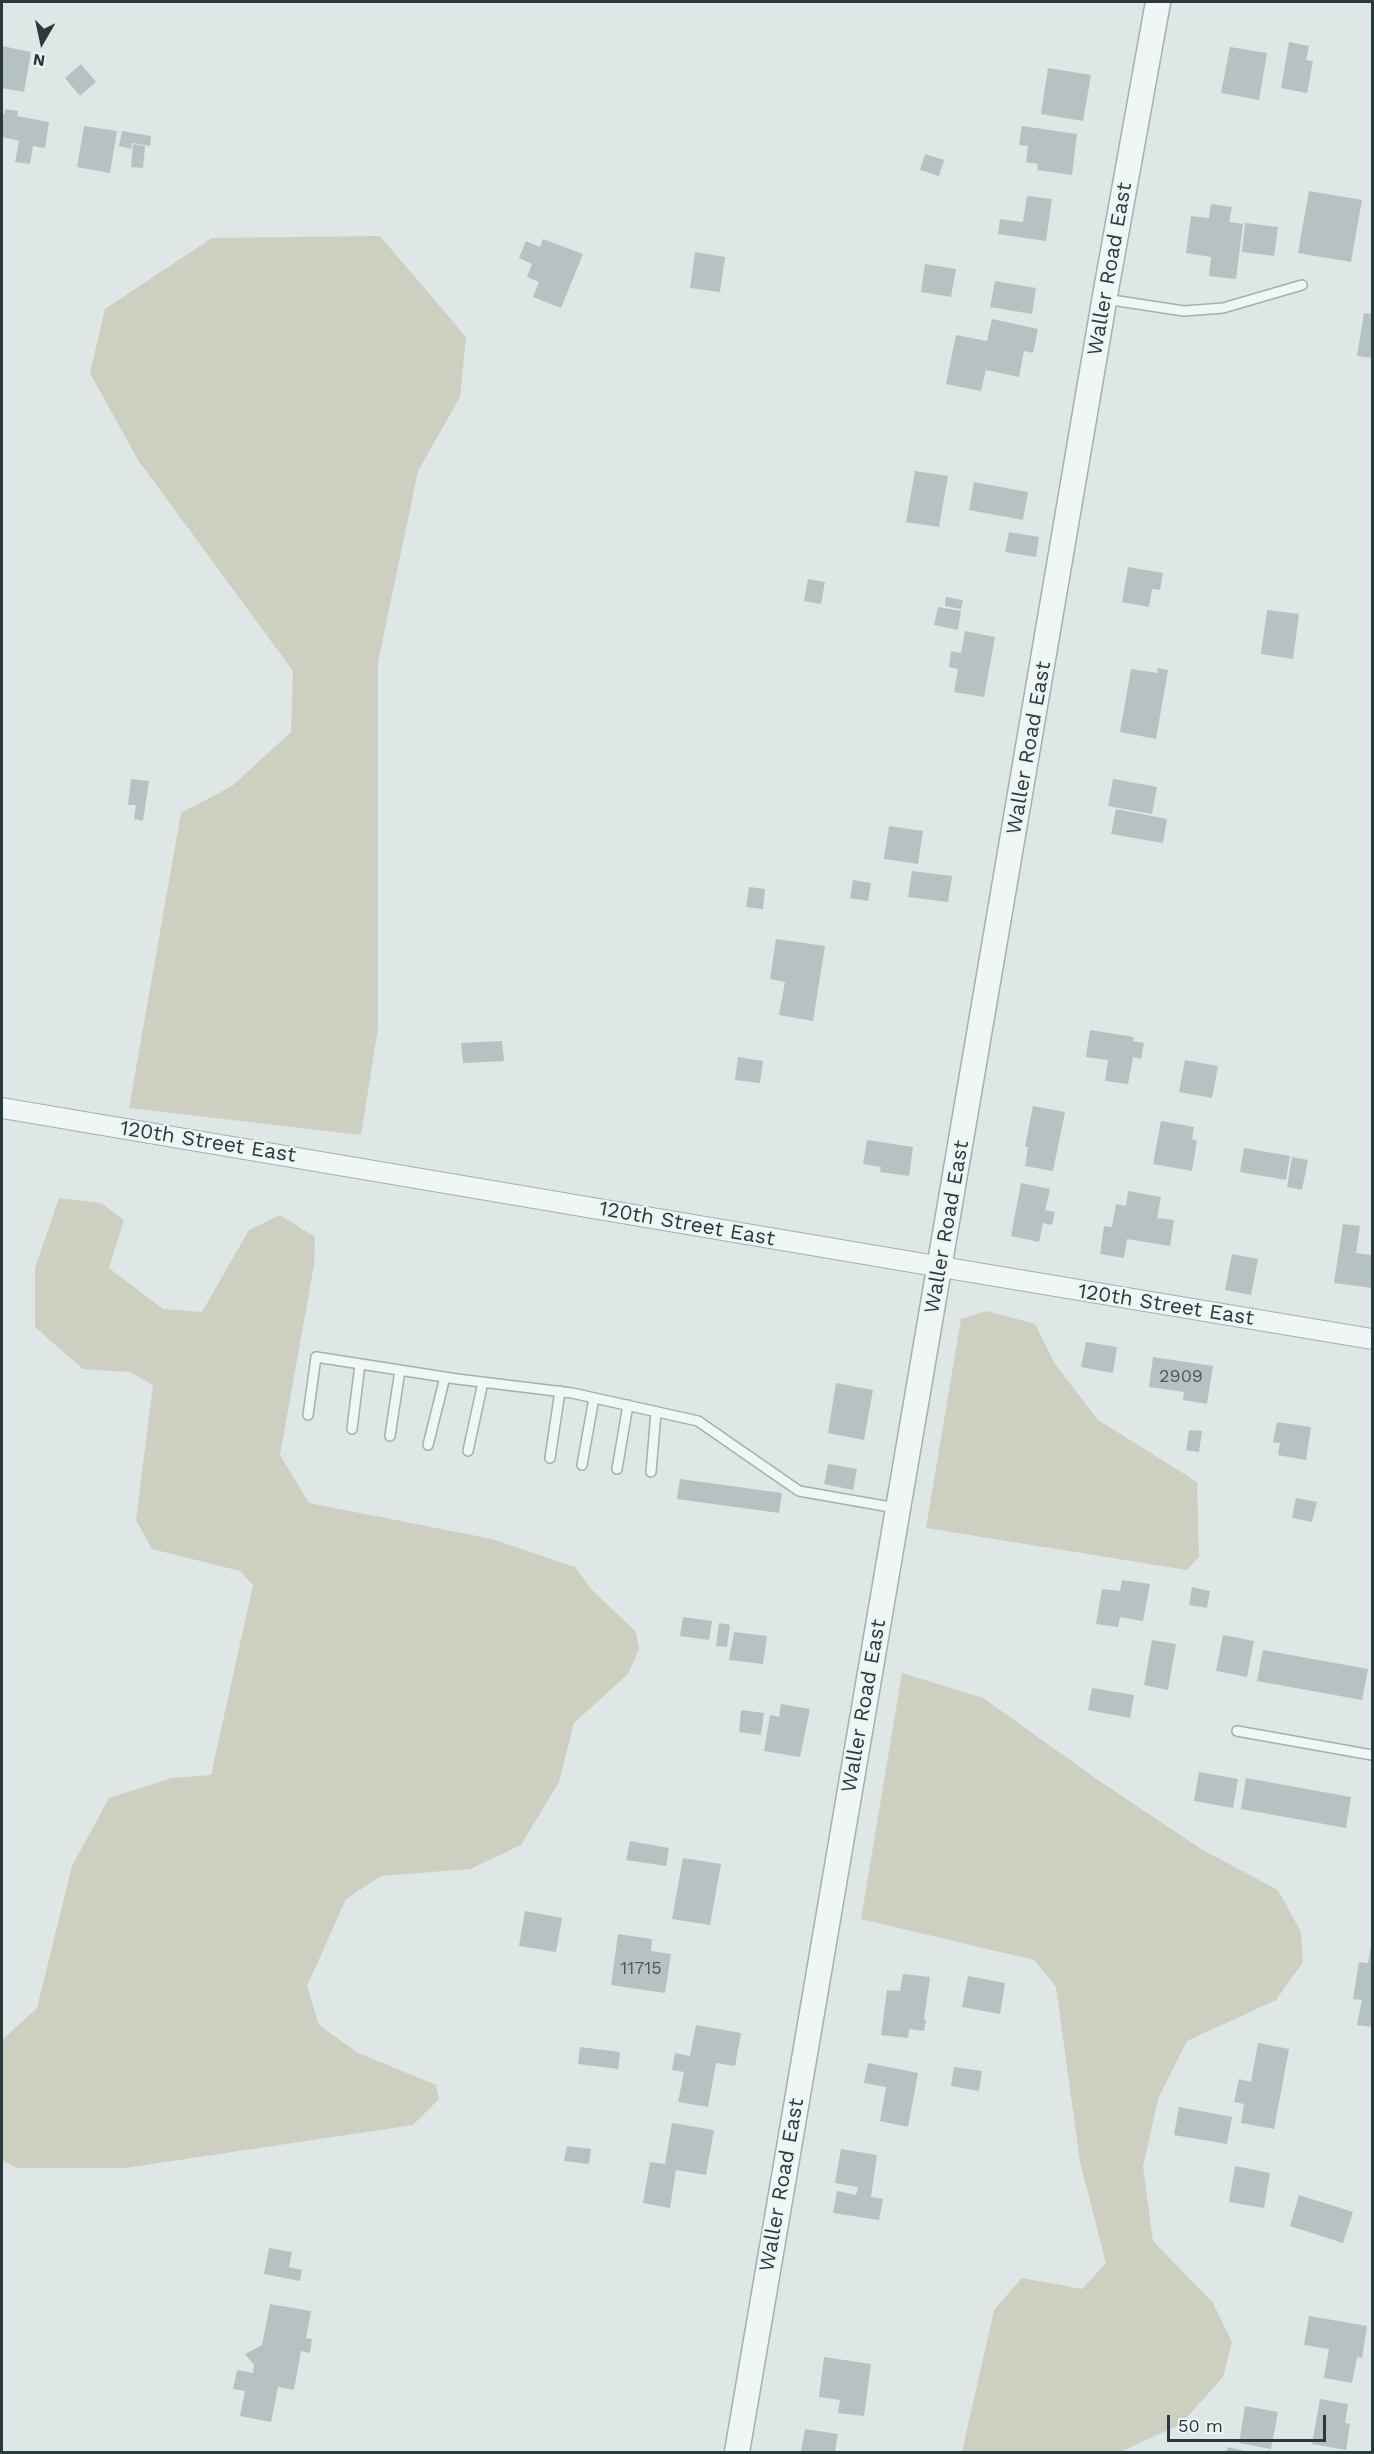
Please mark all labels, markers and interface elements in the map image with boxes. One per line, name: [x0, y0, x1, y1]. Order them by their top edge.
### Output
north arrow: [12, 12, 72, 72]
text: N: [32, 50, 46, 71]
street label: Waller Road East: [1082, 180, 1138, 358]
street label: Waller Road East: [1001, 659, 1057, 837]
street label: 120th Street East: [118, 1116, 298, 1168]
street label: Waller Road East: [919, 1138, 975, 1316]
street label: 120th Street East: [597, 1196, 777, 1252]
street label: 120th Street East: [1076, 1279, 1256, 1331]
house number: 2909: [1159, 1366, 1203, 1388]
street label: Waller Road East: [836, 1617, 892, 1795]
house number: 11715: [620, 1958, 662, 1980]
street label: Waller Road East: [754, 2096, 810, 2274]
scale bar: [1170, 2403, 1329, 2441]
text: 50 m: [1178, 2415, 1223, 2436]

